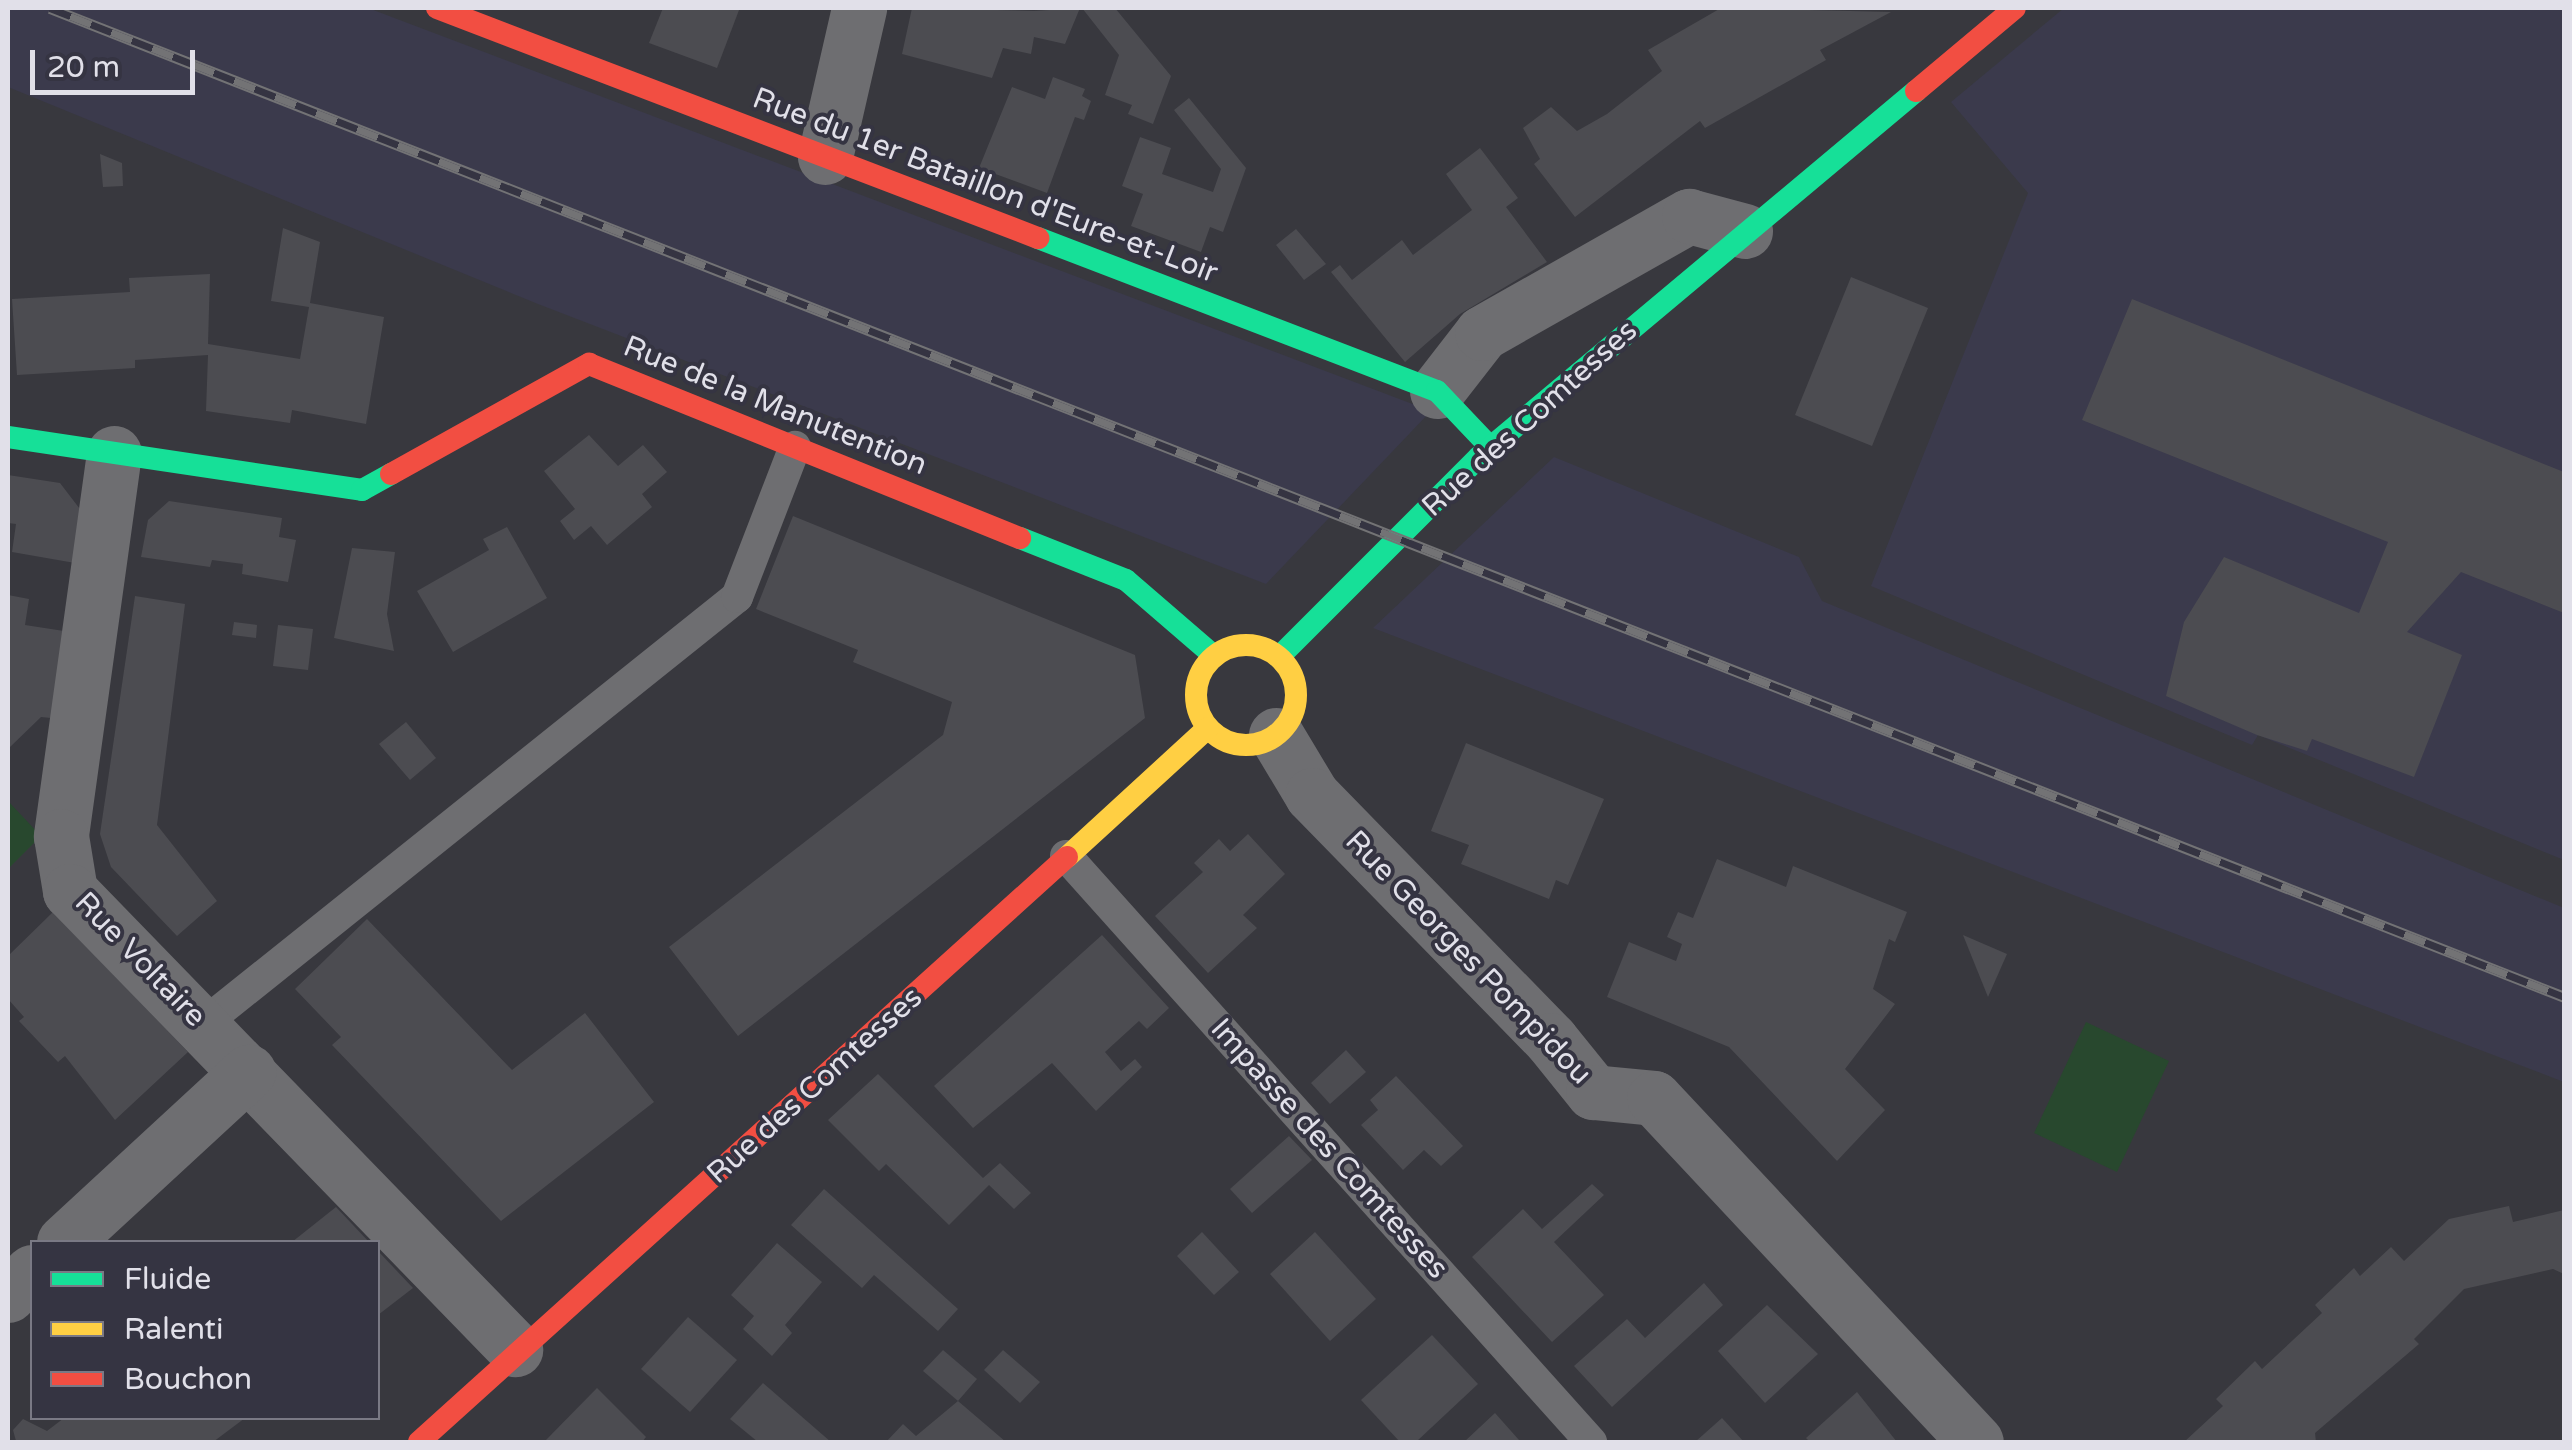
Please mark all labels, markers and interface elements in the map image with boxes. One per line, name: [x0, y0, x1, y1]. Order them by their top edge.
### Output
scale bar: [35, 30, 200, 92]
text: 20 m: [47, 49, 120, 86]
street label: Rue du 1er Bataillon d'Eure-et-Loir: [748, 81, 1222, 291]
street label: Rue des Comtesses: [1415, 313, 1645, 525]
street label: Rue de la Manutention: [618, 329, 932, 483]
street label: Rue Georges Pompidou: [1337, 824, 1599, 1092]
street label: Rue Voltaire: [67, 885, 213, 1035]
street label: Rue des Comtesses: [700, 980, 930, 1192]
street label: Impasse des Comtesses: [1203, 1012, 1455, 1286]
legend: [30, 1240, 380, 1420]
text: Fluide: [124, 1261, 211, 1298]
text: Ralenti: [124, 1311, 224, 1348]
text: Bouchon: [124, 1361, 252, 1398]

